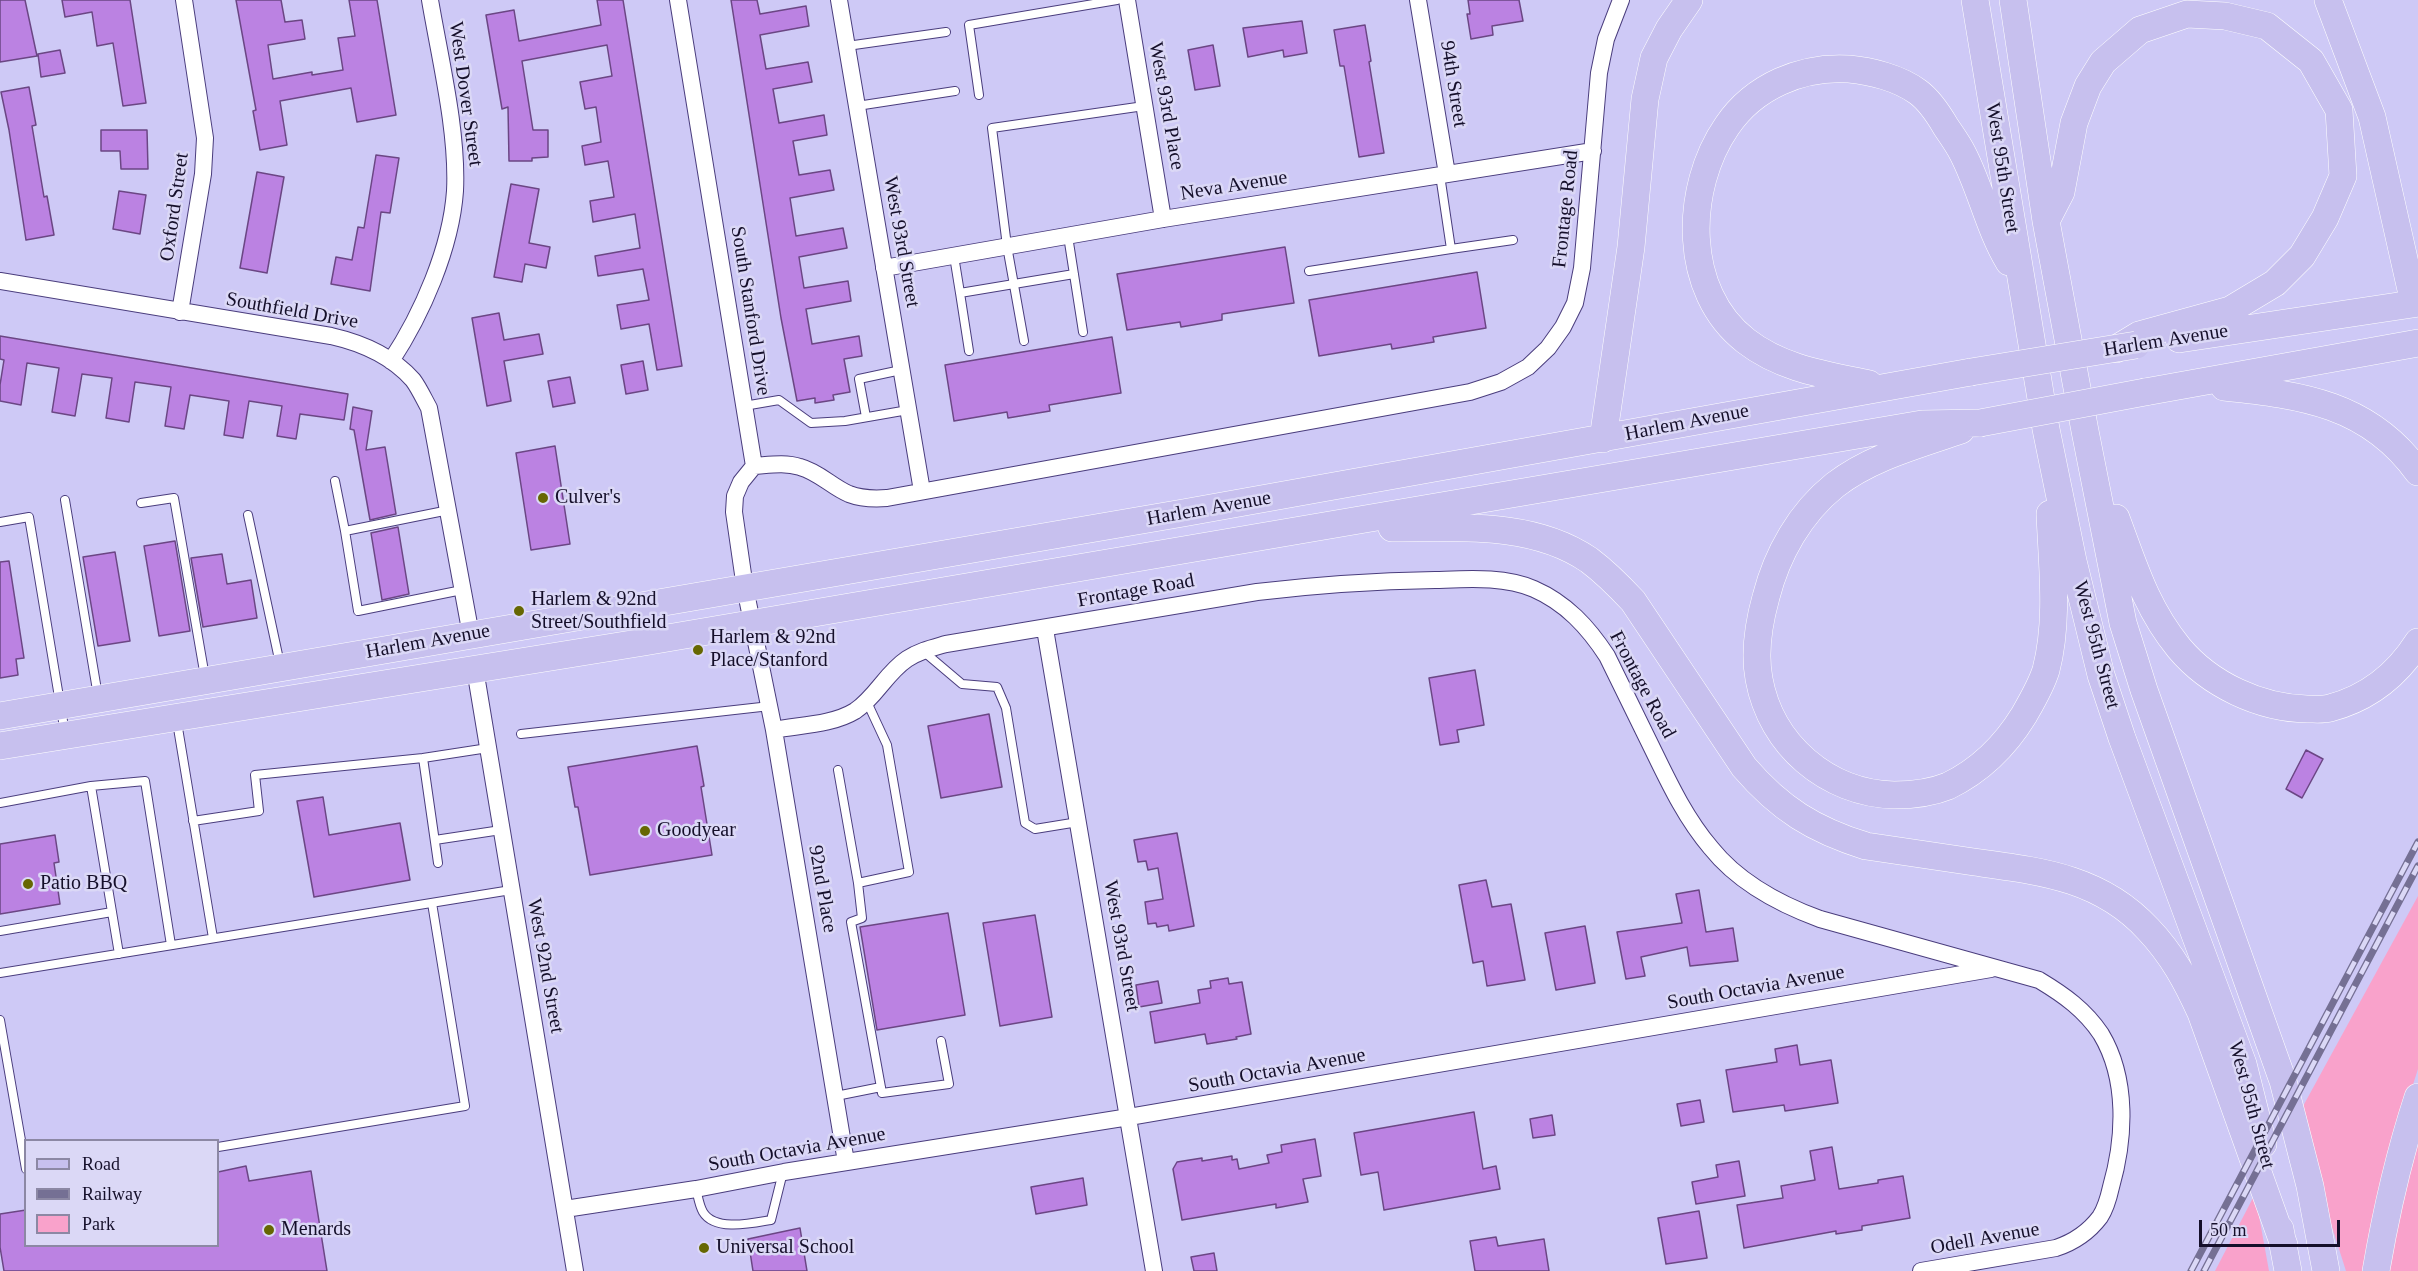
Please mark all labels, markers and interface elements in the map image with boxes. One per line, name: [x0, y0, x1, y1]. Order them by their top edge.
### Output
street label: West Dover Street: [443, 20, 487, 168]
street label: 94th Street: [1434, 39, 1472, 129]
street label: West 93rd Place: [1143, 40, 1189, 172]
street label: West 95th Street: [1980, 101, 2024, 235]
street label: Frontage Road: [1548, 149, 1584, 269]
street label: Oxford Street: [156, 151, 194, 263]
street label: Neva Avenue: [1179, 166, 1289, 206]
street label: West 93rd Street: [878, 175, 924, 309]
street label: South Stanford Drive: [725, 225, 775, 397]
street label: Southfield Drive: [224, 288, 360, 334]
street label: Harlem Avenue: [2102, 319, 2230, 363]
street label: Harlem Avenue: [1623, 399, 1751, 447]
place label: Culver's: [555, 486, 621, 510]
street label: Harlem Avenue: [1145, 486, 1273, 532]
marker: Culver's: [536, 491, 550, 505]
street label: Frontage Road: [1076, 569, 1196, 613]
street label: West 95th Street: [2067, 578, 2125, 712]
place label: Harlem & 92nd Street/Southfield: [531, 588, 667, 635]
marker: Harlem & 92nd Street/Southfield: [512, 604, 526, 618]
street label: Harlem Avenue: [364, 619, 492, 665]
place label: Harlem & 92nd Place/Stanford: [710, 626, 836, 673]
street label: Frontage Road: [1604, 627, 1680, 743]
marker: Harlem & 92nd Place/Stanford: [691, 643, 705, 657]
place label: Goodyear: [657, 819, 736, 843]
marker: Goodyear: [638, 824, 652, 838]
street label: 92nd Place: [803, 843, 841, 935]
place label: Patio BBQ: [40, 872, 127, 896]
marker: Patio BBQ: [21, 877, 35, 891]
street label: West 93rd Street: [1098, 879, 1144, 1013]
street label: West 92nd Street: [521, 897, 569, 1035]
street label: South Octavia Avenue: [1665, 961, 1847, 1015]
street label: West 95th Street: [2222, 1038, 2280, 1172]
street label: South Octavia Avenue: [1186, 1044, 1368, 1098]
street label: South Octavia Avenue: [706, 1123, 888, 1177]
legend: [24, 1139, 219, 1247]
text: Road: [82, 1154, 120, 1174]
text: Railway: [82, 1184, 142, 1204]
scale bar: [2202, 1208, 2343, 1246]
text: Park: [82, 1214, 115, 1234]
place label: Menards: [281, 1218, 351, 1242]
street label: Odell Avenue: [1929, 1218, 2041, 1260]
text: 50 m: [2210, 1220, 2247, 1240]
marker: Menards: [262, 1223, 276, 1237]
place label: Universal School: [716, 1236, 854, 1260]
marker: Universal School: [697, 1241, 711, 1255]

